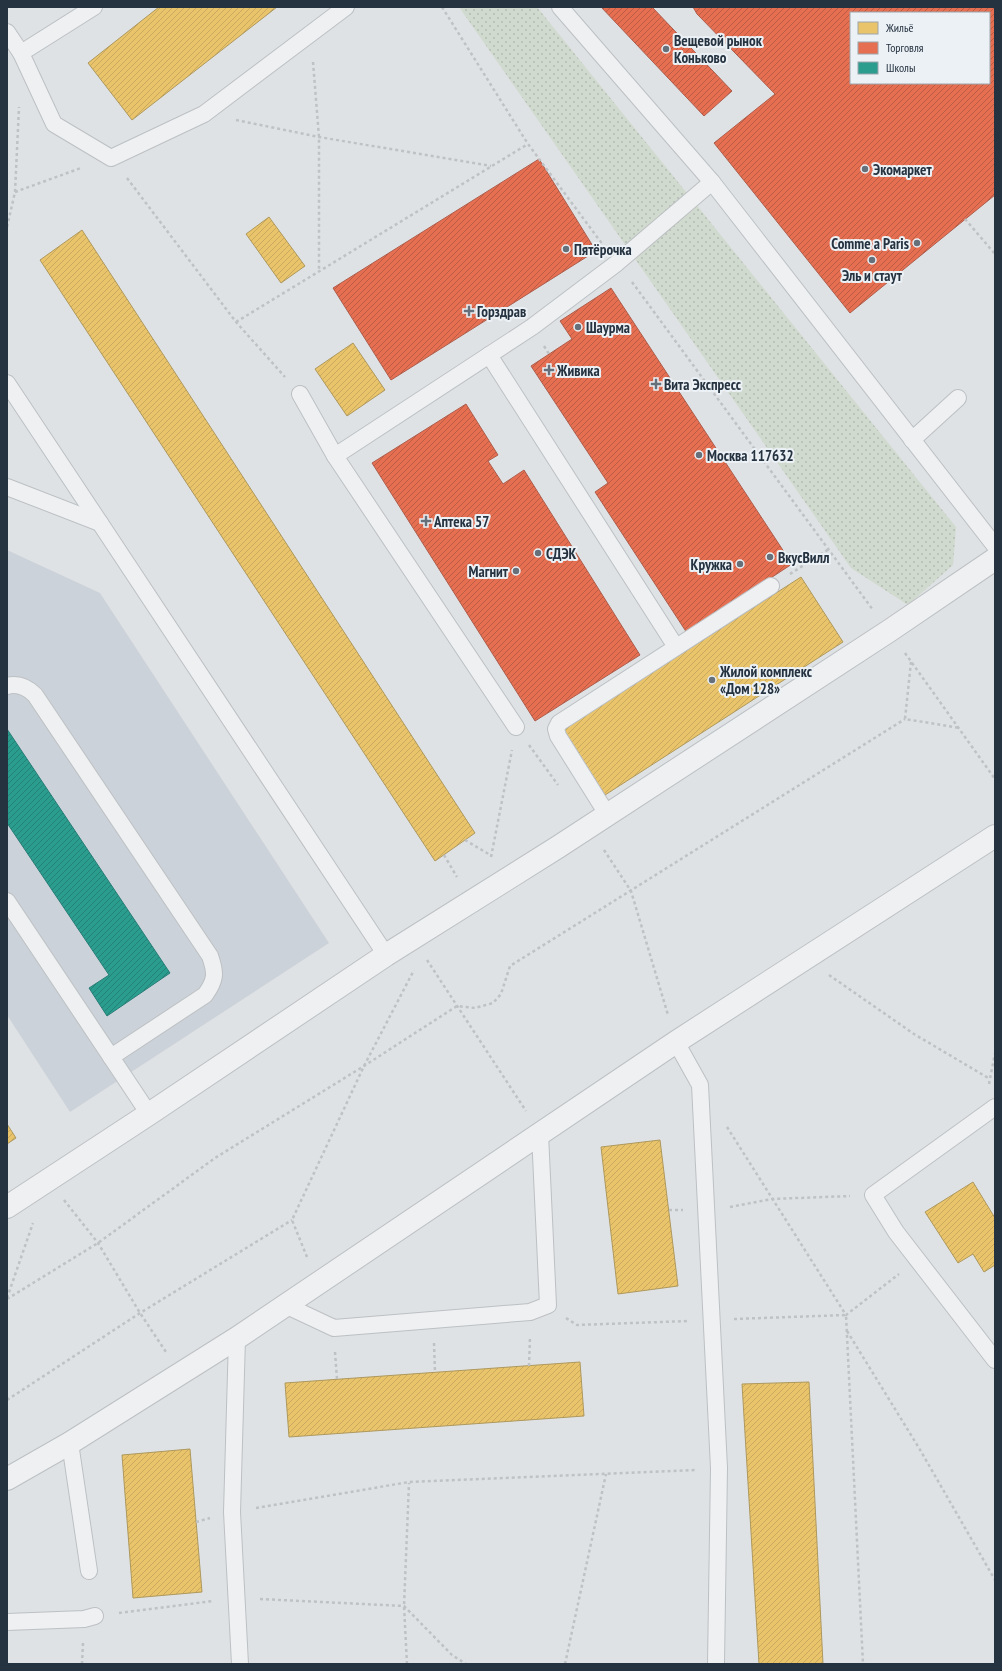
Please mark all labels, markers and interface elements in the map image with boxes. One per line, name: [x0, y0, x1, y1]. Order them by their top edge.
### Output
legend: [850, 12, 990, 84]
text: Жильё: [885, 20, 913, 35]
place label: Вещевой рынок Коньково: [674, 31, 763, 67]
text: Торговля: [886, 40, 924, 55]
marker: Вещевой рынок Коньково: [661, 44, 671, 54]
text: Школы: [886, 60, 915, 75]
place label: Экомаркет: [873, 160, 932, 179]
marker: Экомаркет: [860, 164, 870, 174]
place label: Comme a Paris: [831, 234, 909, 253]
marker: Comme a Paris: [912, 238, 922, 248]
place label: Пятёрочка: [574, 240, 632, 259]
marker: Пятёрочка: [561, 244, 571, 254]
marker: Эль и стаут: [867, 255, 877, 265]
place label: Эль и стаут: [842, 266, 903, 285]
place label: Горздрав: [477, 302, 526, 321]
marker: Горздрав: [464, 306, 474, 316]
place label: Шаурма: [586, 318, 630, 337]
marker: Шаурма: [573, 322, 583, 332]
place label: Живика: [556, 361, 600, 380]
marker: Живика: [544, 365, 554, 375]
place label: Вита Экспресс: [664, 375, 742, 394]
marker: Вита Экспресс: [651, 379, 661, 389]
place label: Москва 117632: [707, 446, 794, 465]
marker: Москва 117632: [694, 450, 704, 460]
place label: Аптека 57: [433, 512, 489, 531]
marker: Аптека 57: [421, 516, 431, 526]
place label: СДЭК: [546, 544, 577, 563]
marker: СДЭК: [533, 548, 543, 558]
place label: ВкусВилл: [778, 548, 830, 567]
marker: ВкусВилл: [765, 552, 775, 562]
place label: Кружка: [691, 555, 732, 574]
marker: Кружка: [735, 559, 745, 569]
place label: Магнит: [469, 562, 509, 581]
marker: Магнит: [511, 566, 521, 576]
place label: Жилой комплекс «Дом 128»: [719, 662, 813, 698]
marker: Жилой комплекс «Дом 128»: [707, 675, 717, 685]

